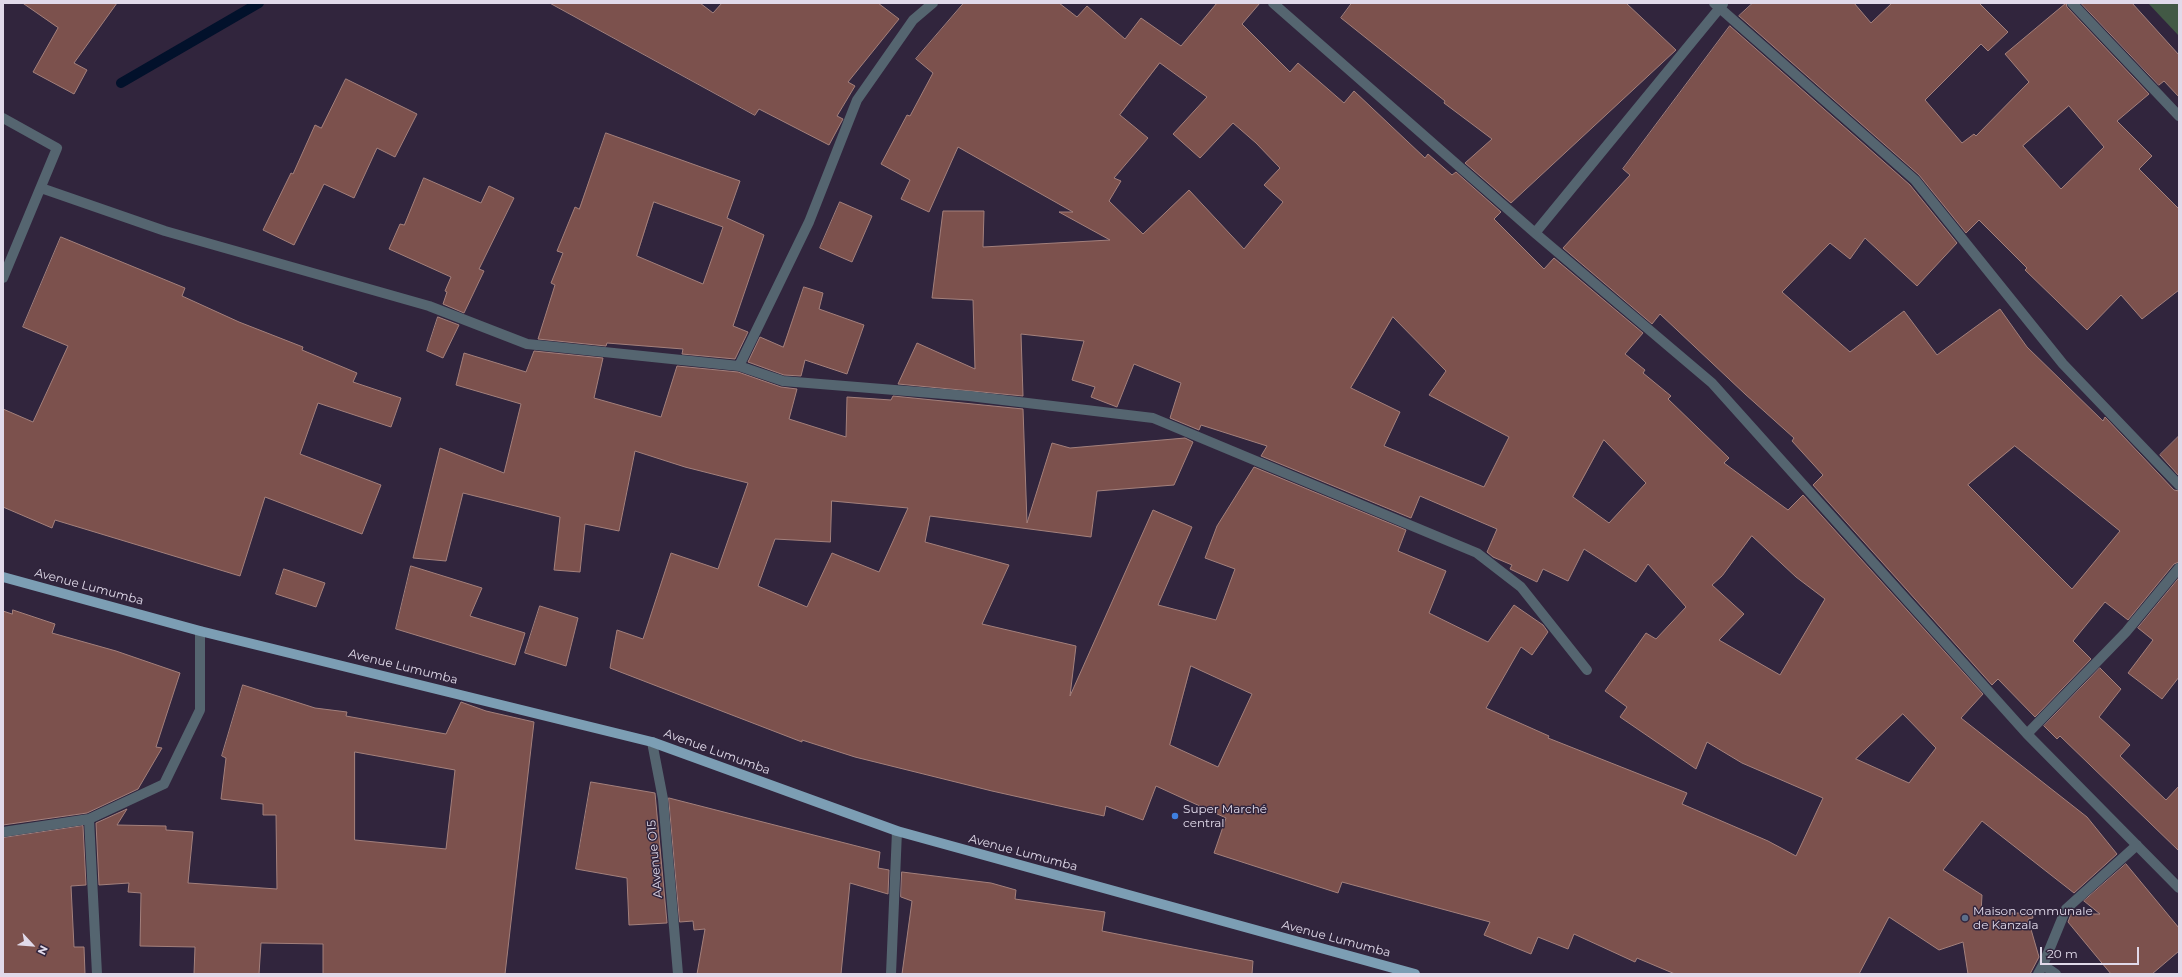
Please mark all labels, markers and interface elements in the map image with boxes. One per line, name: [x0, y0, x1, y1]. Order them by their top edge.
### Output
street label: Avenue Lumumba: [33, 566, 145, 608]
street label: Avenue Lumumba: [347, 646, 459, 688]
street label: Avenue Lumumba: [662, 726, 772, 778]
place label: Super Marché central: [1183, 802, 1267, 830]
marker: Super Marché central: [1170, 811, 1180, 821]
street label: AAvenue O15: [644, 819, 666, 899]
street label: Avenue Lumumba: [967, 832, 1079, 874]
place label: Maison communale de Kanzala: [1973, 904, 2093, 932]
marker: Maison communale de Kanzala: [1960, 913, 1970, 923]
street label: Avenue Lumumba: [1280, 918, 1392, 960]
north arrow: [12, 925, 52, 965]
scale bar: [2042, 939, 2141, 965]
text: N: [35, 943, 51, 957]
text: 20 m: [2047, 946, 2078, 961]

